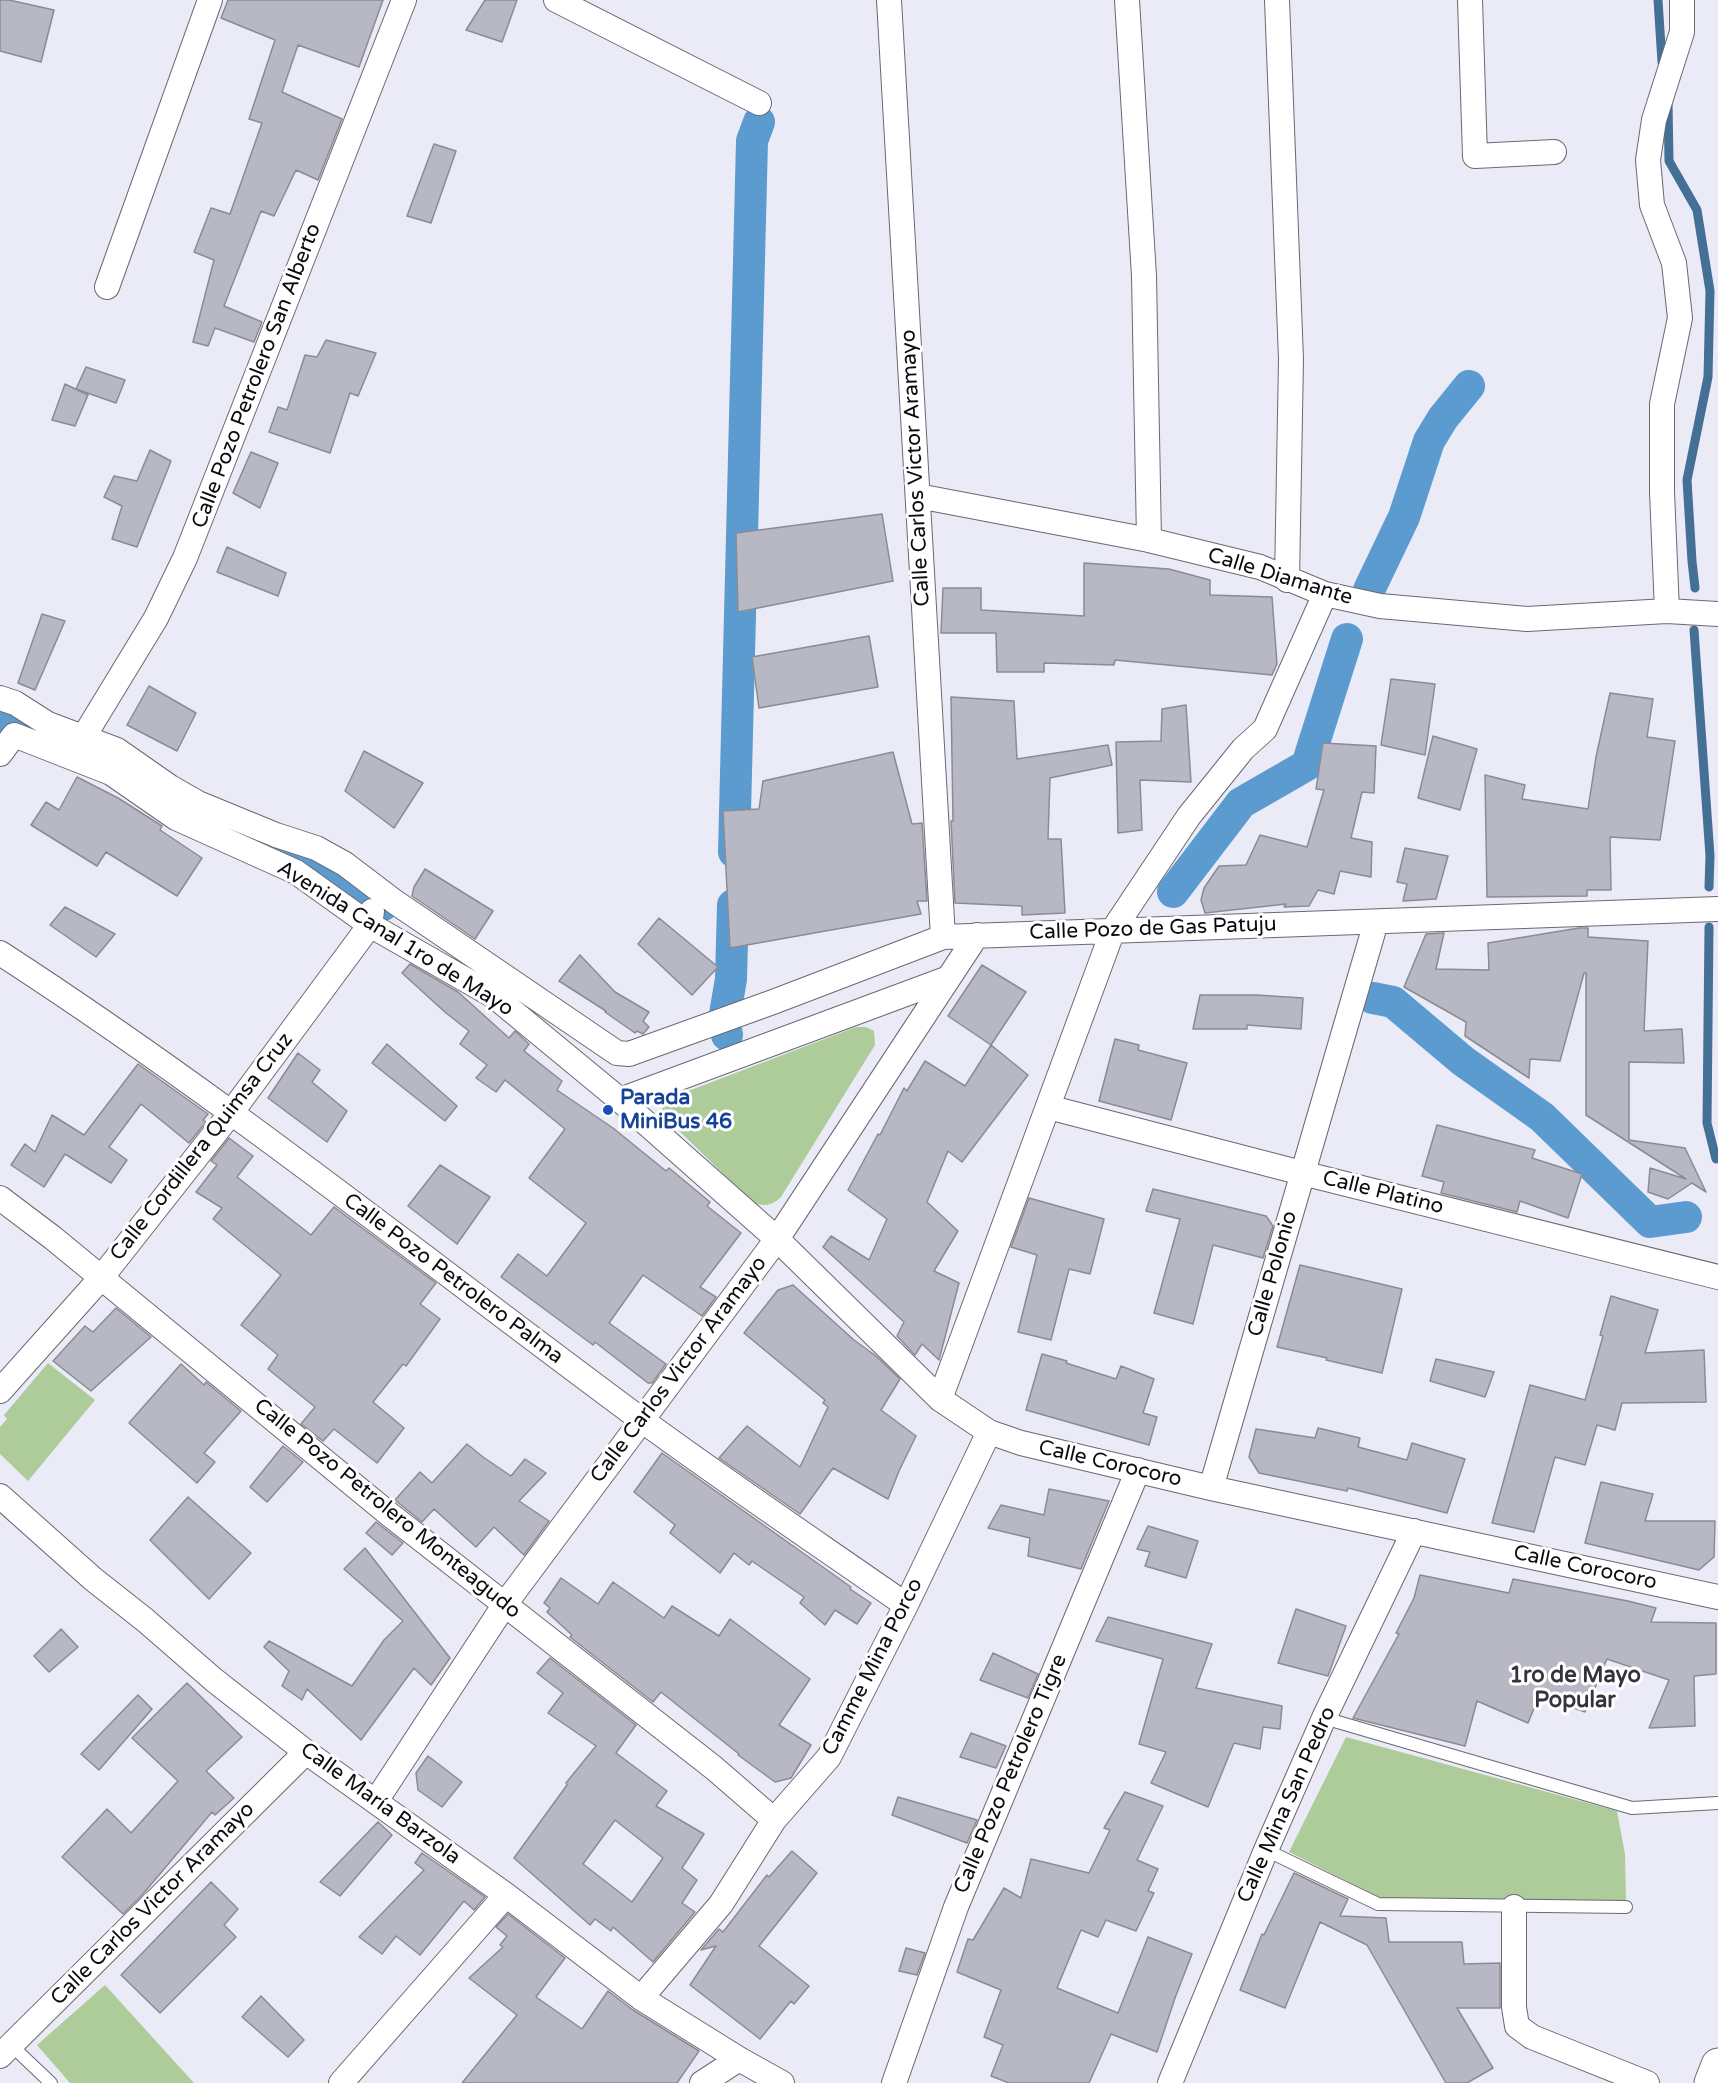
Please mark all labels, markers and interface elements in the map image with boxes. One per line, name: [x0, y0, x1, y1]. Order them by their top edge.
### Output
street label: Calle Pozo Petrolero San Alberto: [187, 220, 327, 532]
street label: Calle Carlos Victor Aramayo: [896, 329, 936, 607]
street label: Calle Diamante: [1205, 543, 1355, 611]
street label: Avenida Canal 1ro de Mayo: [272, 856, 518, 1022]
street label: Calle Pozo de Gas Patuju: [1029, 912, 1277, 946]
street label: Calle Cordillera Quimsa Cruz: [105, 1028, 299, 1266]
place label: Parada MiniBus 46: [620, 1085, 732, 1135]
marker: Parada MiniBus 46: [601, 1103, 615, 1117]
street label: Calle Platino: [1320, 1166, 1446, 1220]
street label: Calle Pozo Petrolero Palma: [338, 1188, 568, 1370]
street label: Calle Polonio: [1243, 1208, 1303, 1340]
street label: Calle Carlos Victor Aramayo: [586, 1252, 772, 1488]
street label: Calle Pozo Petrolero Monteagudo: [249, 1394, 525, 1624]
street label: Calle Corocoro: [1036, 1435, 1184, 1493]
street label: Calle Corocoro: [1511, 1540, 1659, 1596]
street label: Camme Mina Porco: [817, 1574, 929, 1760]
street label: Calle Pozo Petrolero Tigre: [949, 1651, 1073, 1897]
district label: 1ro de Mayo Popular: [1509, 1663, 1641, 1714]
street label: Calle Mina San Pedro: [1232, 1703, 1342, 1907]
street label: Calle María Barzola: [295, 1738, 465, 1870]
street label: Calle Carlos Victor Aramayo: [46, 1797, 260, 2011]

